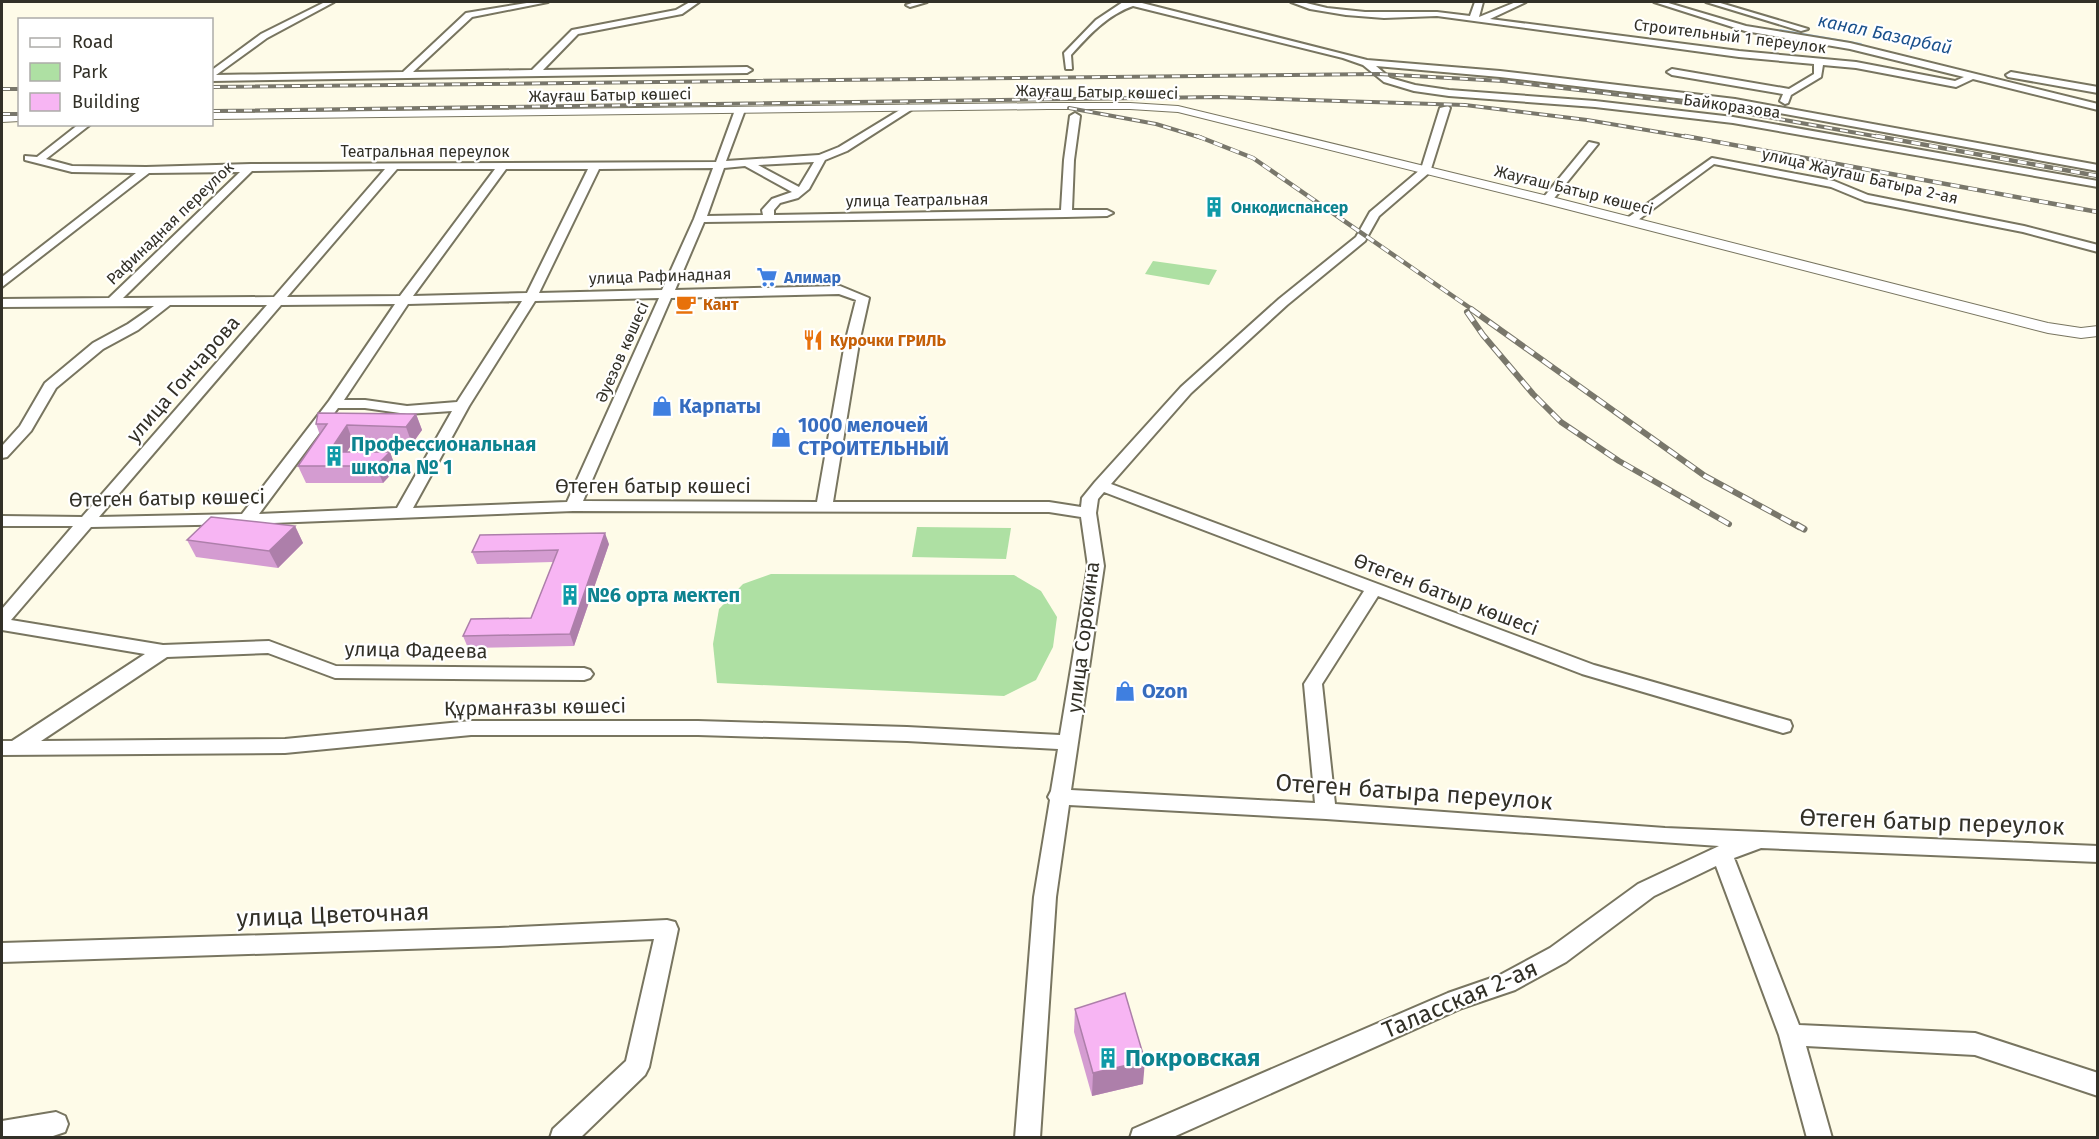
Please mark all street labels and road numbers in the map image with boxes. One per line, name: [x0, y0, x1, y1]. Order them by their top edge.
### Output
street label: Строительный 1 переулок: [1633, 15, 1828, 57]
street label: Жауғаш Батыр көшесі: [1015, 81, 1179, 103]
street label: Жауғаш Батыр көшесі: [528, 84, 692, 106]
street label: Байкоразова: [1682, 90, 1782, 122]
street label: Театральная переулок: [340, 142, 510, 161]
street label: улица Жаугаш Батыра 2-ая: [1760, 144, 1960, 208]
street label: Рафинадная переулок: [103, 157, 238, 289]
street label: Жауғаш Батыр көшесі: [1493, 161, 1655, 219]
street label: улица Театральная: [845, 189, 989, 211]
street label: улица Рафинадная: [588, 264, 732, 288]
street label: Әуезов көшесі: [591, 299, 653, 405]
street label: улица Гончарова: [121, 311, 245, 447]
street label: Өтеген батыр көшесі: [555, 474, 751, 498]
street label: Өтеген батыр көшесі: [69, 484, 265, 512]
street label: Өтеген батыр көшесі: [1350, 548, 1542, 640]
street label: улица Сорокина: [1062, 560, 1104, 714]
street label: улица Фадеева: [344, 637, 488, 663]
street label: Құрманғазы көшесі: [444, 693, 626, 721]
street label: Отеген батыра переулок: [1275, 768, 1554, 816]
street label: Өтеген батыр переулок: [1799, 803, 2065, 841]
street label: улица Цветочная: [236, 898, 430, 932]
street label: Таласская 2-ая: [1378, 954, 1542, 1044]

